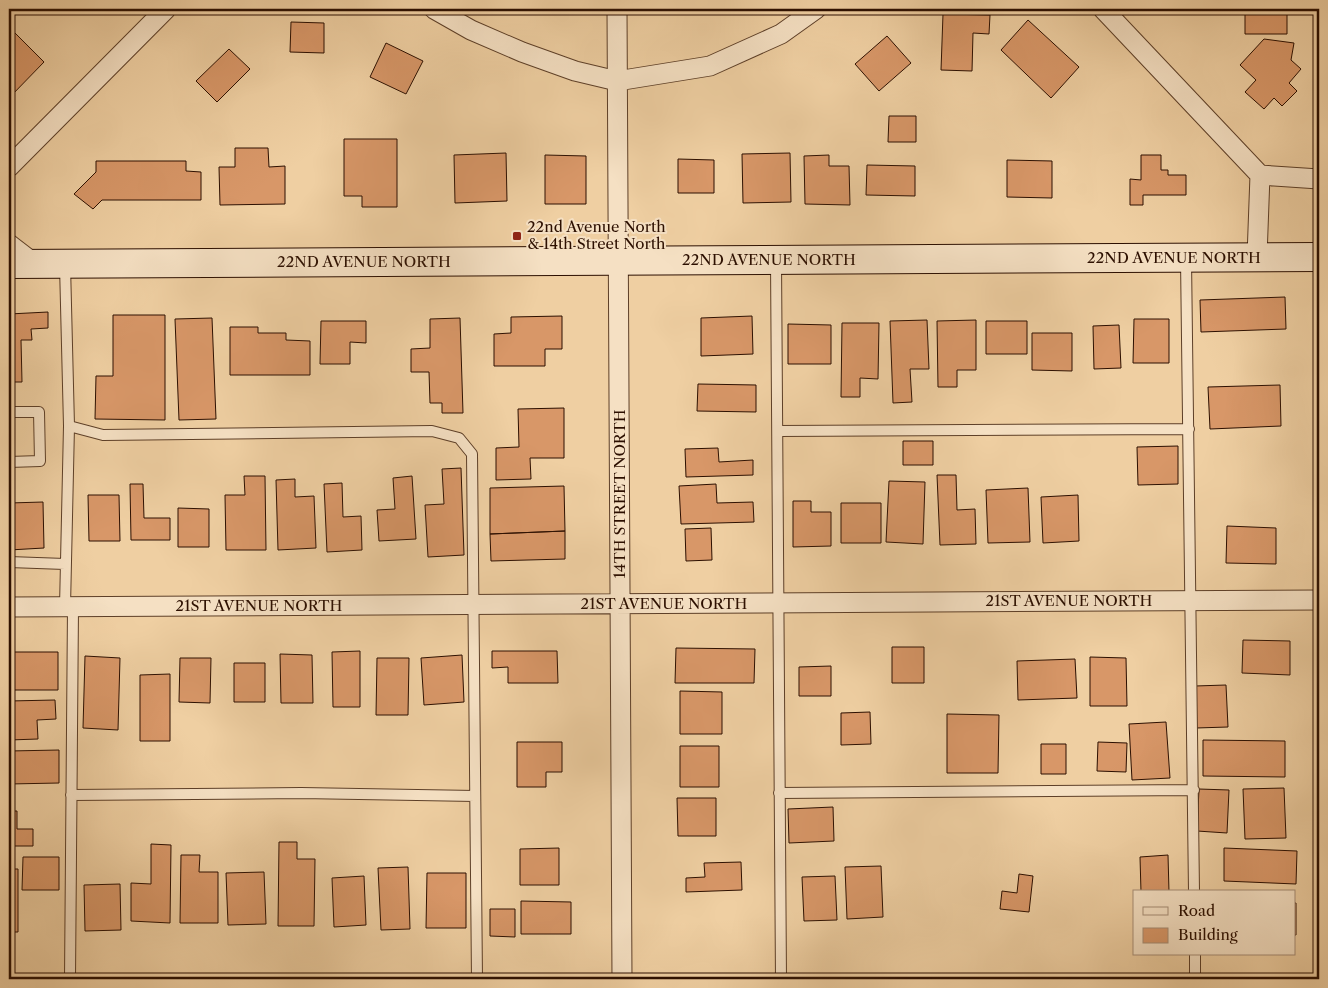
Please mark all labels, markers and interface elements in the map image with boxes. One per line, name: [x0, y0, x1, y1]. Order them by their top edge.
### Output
place label: 22nd Avenue North & 14th Street North: [527, 217, 666, 253]
marker: 22nd Avenue North & 14th Street North: [511, 230, 523, 242]
street label: 22ND AVENUE NORTH: [1087, 248, 1261, 267]
street label: 22ND AVENUE NORTH: [682, 250, 856, 269]
street label: 22ND AVENUE NORTH: [277, 252, 451, 271]
street label: 14TH STREET NORTH: [610, 409, 629, 579]
street label: 21ST AVENUE NORTH: [986, 591, 1153, 610]
street label: 21ST AVENUE NORTH: [581, 594, 748, 613]
street label: 21ST AVENUE NORTH: [176, 596, 343, 615]
legend: [1133, 890, 1296, 956]
text: Road: [1178, 901, 1215, 920]
text: Building: [1178, 925, 1238, 944]

